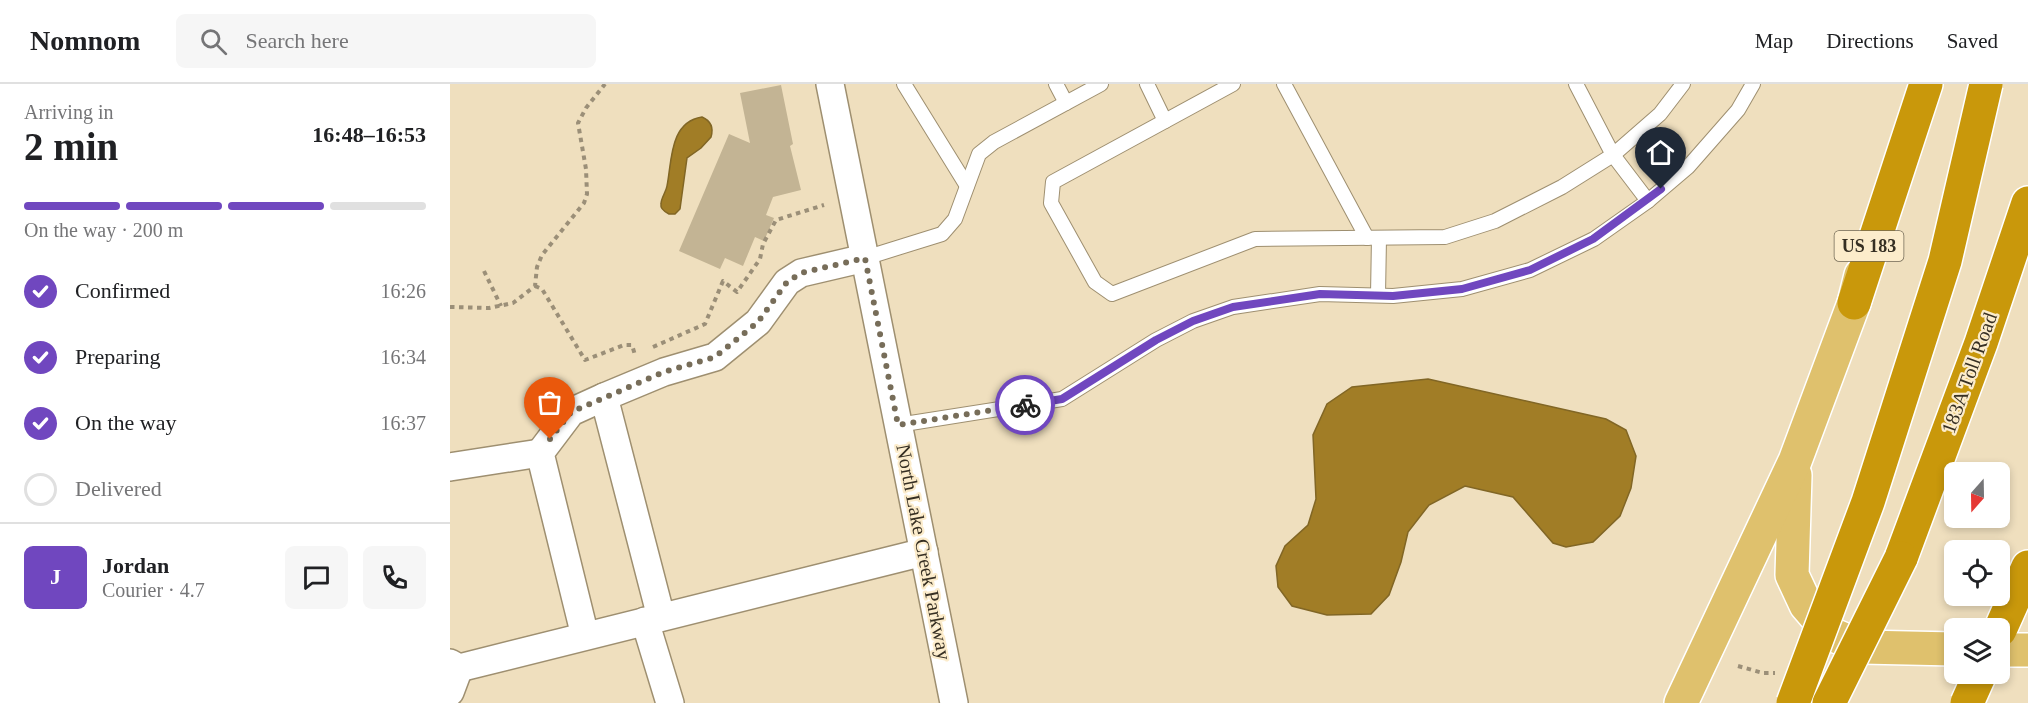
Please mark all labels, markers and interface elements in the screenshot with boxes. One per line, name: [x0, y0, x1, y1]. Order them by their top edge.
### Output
search box: [176, 14, 596, 68]
text: Nomnom: [30, 25, 140, 56]
icon: search: [197, 25, 230, 58]
text: Search here: [245, 28, 349, 53]
text: Map: [1755, 29, 1793, 53]
text: Directions: [1826, 29, 1914, 53]
text: Saved: [1947, 29, 1998, 53]
text: Arriving in: [24, 101, 113, 123]
text: 16:48–16:53: [312, 122, 426, 147]
text: 2 min: [24, 125, 118, 168]
pin: [1635, 127, 1686, 189]
icon: home: [1644, 136, 1677, 169]
text: On the way · 200 m: [24, 219, 183, 241]
road number: US 183: [1834, 231, 1904, 261]
icon: check: [24, 275, 57, 308]
text: Confirmed: [75, 278, 170, 303]
text: 16:26: [380, 280, 426, 302]
street label: 183A Toll Road: [1937, 310, 2001, 436]
icon: check: [24, 341, 57, 374]
text: Preparing: [75, 344, 161, 369]
text: 16:34: [380, 346, 426, 368]
courier: [995, 375, 1055, 435]
pin: [524, 377, 575, 439]
icon: bag: [533, 386, 566, 419]
icon: bike: [1009, 389, 1042, 422]
icon: check: [24, 407, 57, 440]
text: On the way: [75, 410, 176, 435]
text: 16:37: [380, 412, 426, 434]
street label: North Lake Creek Parkway: [891, 442, 956, 662]
north arrow: [1944, 462, 2010, 528]
map controls: [1944, 462, 2010, 684]
text: Delivered: [75, 476, 162, 501]
button: locate: [1944, 540, 2010, 606]
button: chat: [285, 546, 348, 609]
button: phone: [363, 546, 426, 609]
text: Jordan: [102, 553, 169, 578]
text: J: [50, 564, 61, 589]
text: Courier · 4.7: [102, 579, 205, 601]
button: layers: [1944, 618, 2010, 684]

